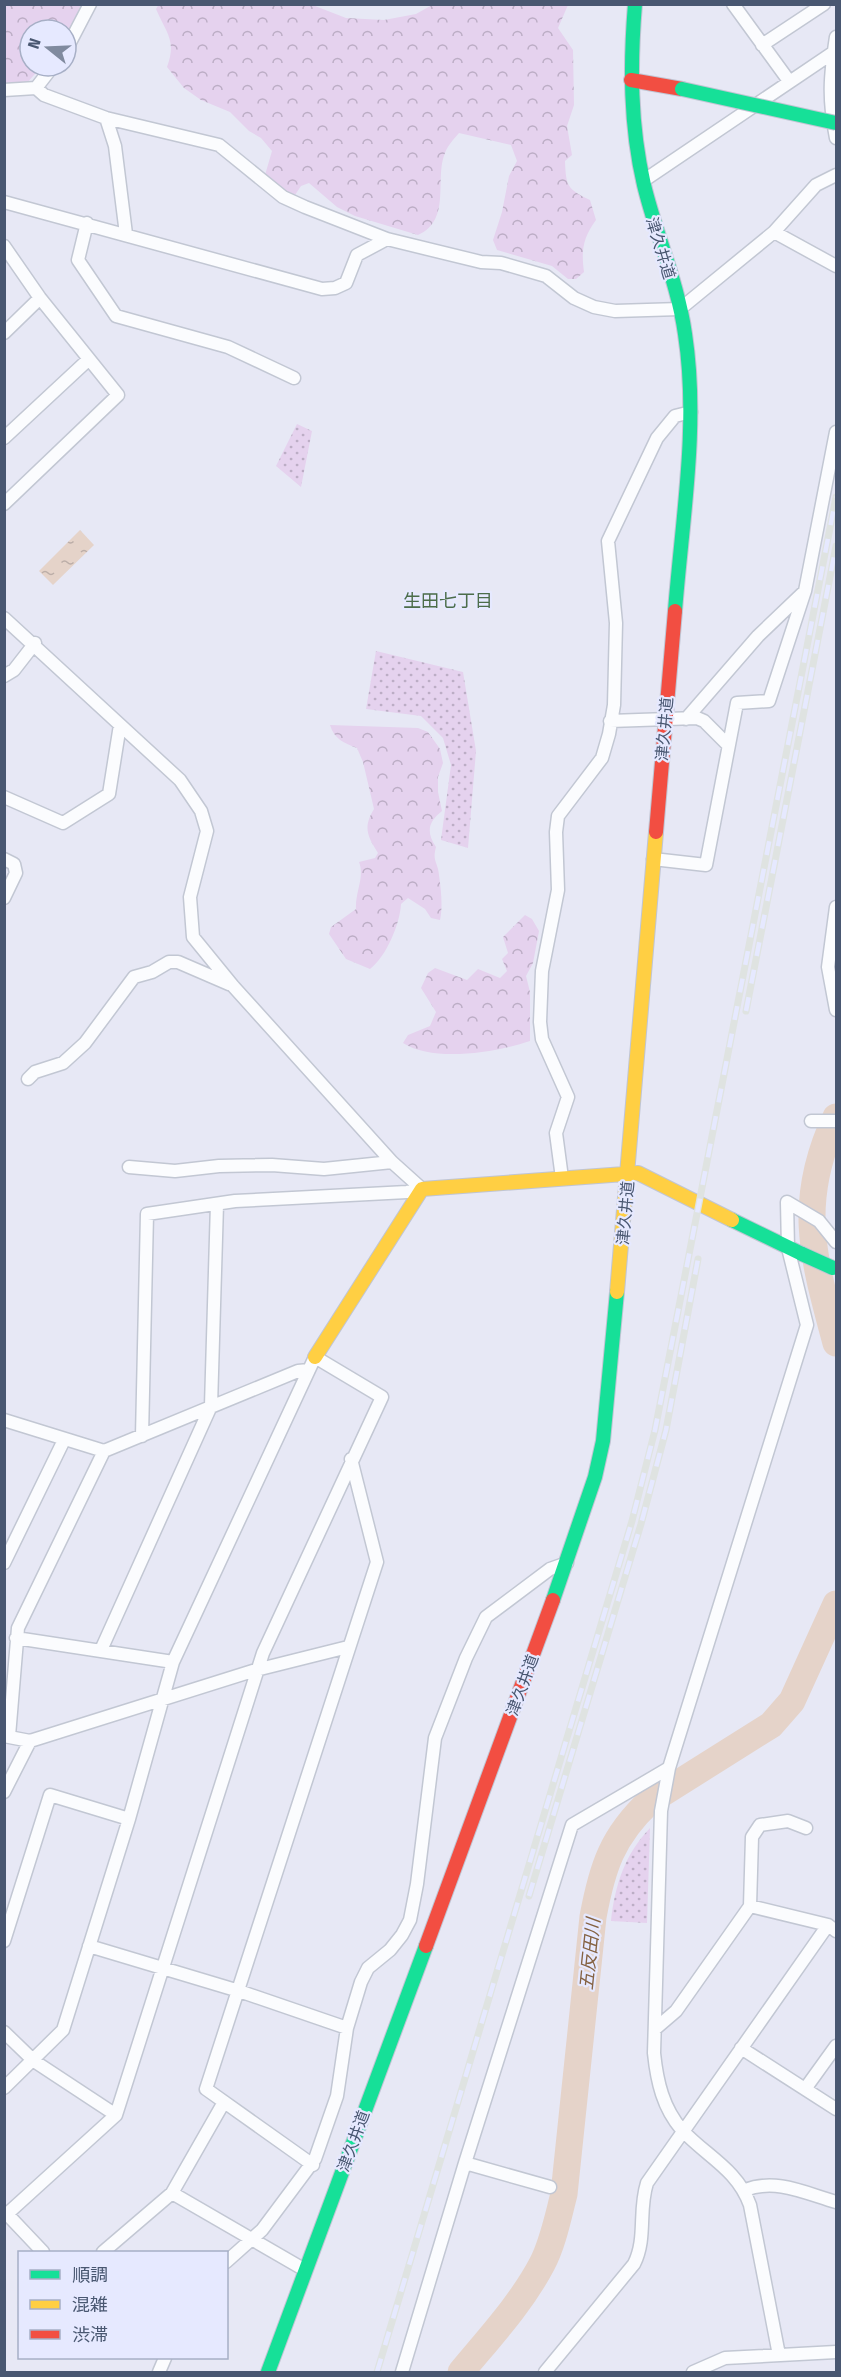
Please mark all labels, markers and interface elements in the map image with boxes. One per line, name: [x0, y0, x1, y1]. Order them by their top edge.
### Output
north arrow: [18, 18, 78, 78]
text: N: [24, 36, 45, 51]
street label: 津久井道: [642, 215, 679, 282]
district label: 生田七丁目: [403, 590, 493, 612]
street label: 津久井道: [652, 696, 677, 762]
street label: 津久井道: [613, 1180, 638, 1246]
street label: 津久井道: [503, 1652, 542, 1718]
water label: 五反田川: [575, 1915, 605, 1991]
street label: 津久井道: [334, 2108, 373, 2174]
legend: [18, 2251, 228, 2359]
text: 順調: [72, 2264, 108, 2286]
text: 混雑: [72, 2294, 108, 2316]
text: 渋滞: [72, 2324, 108, 2346]

